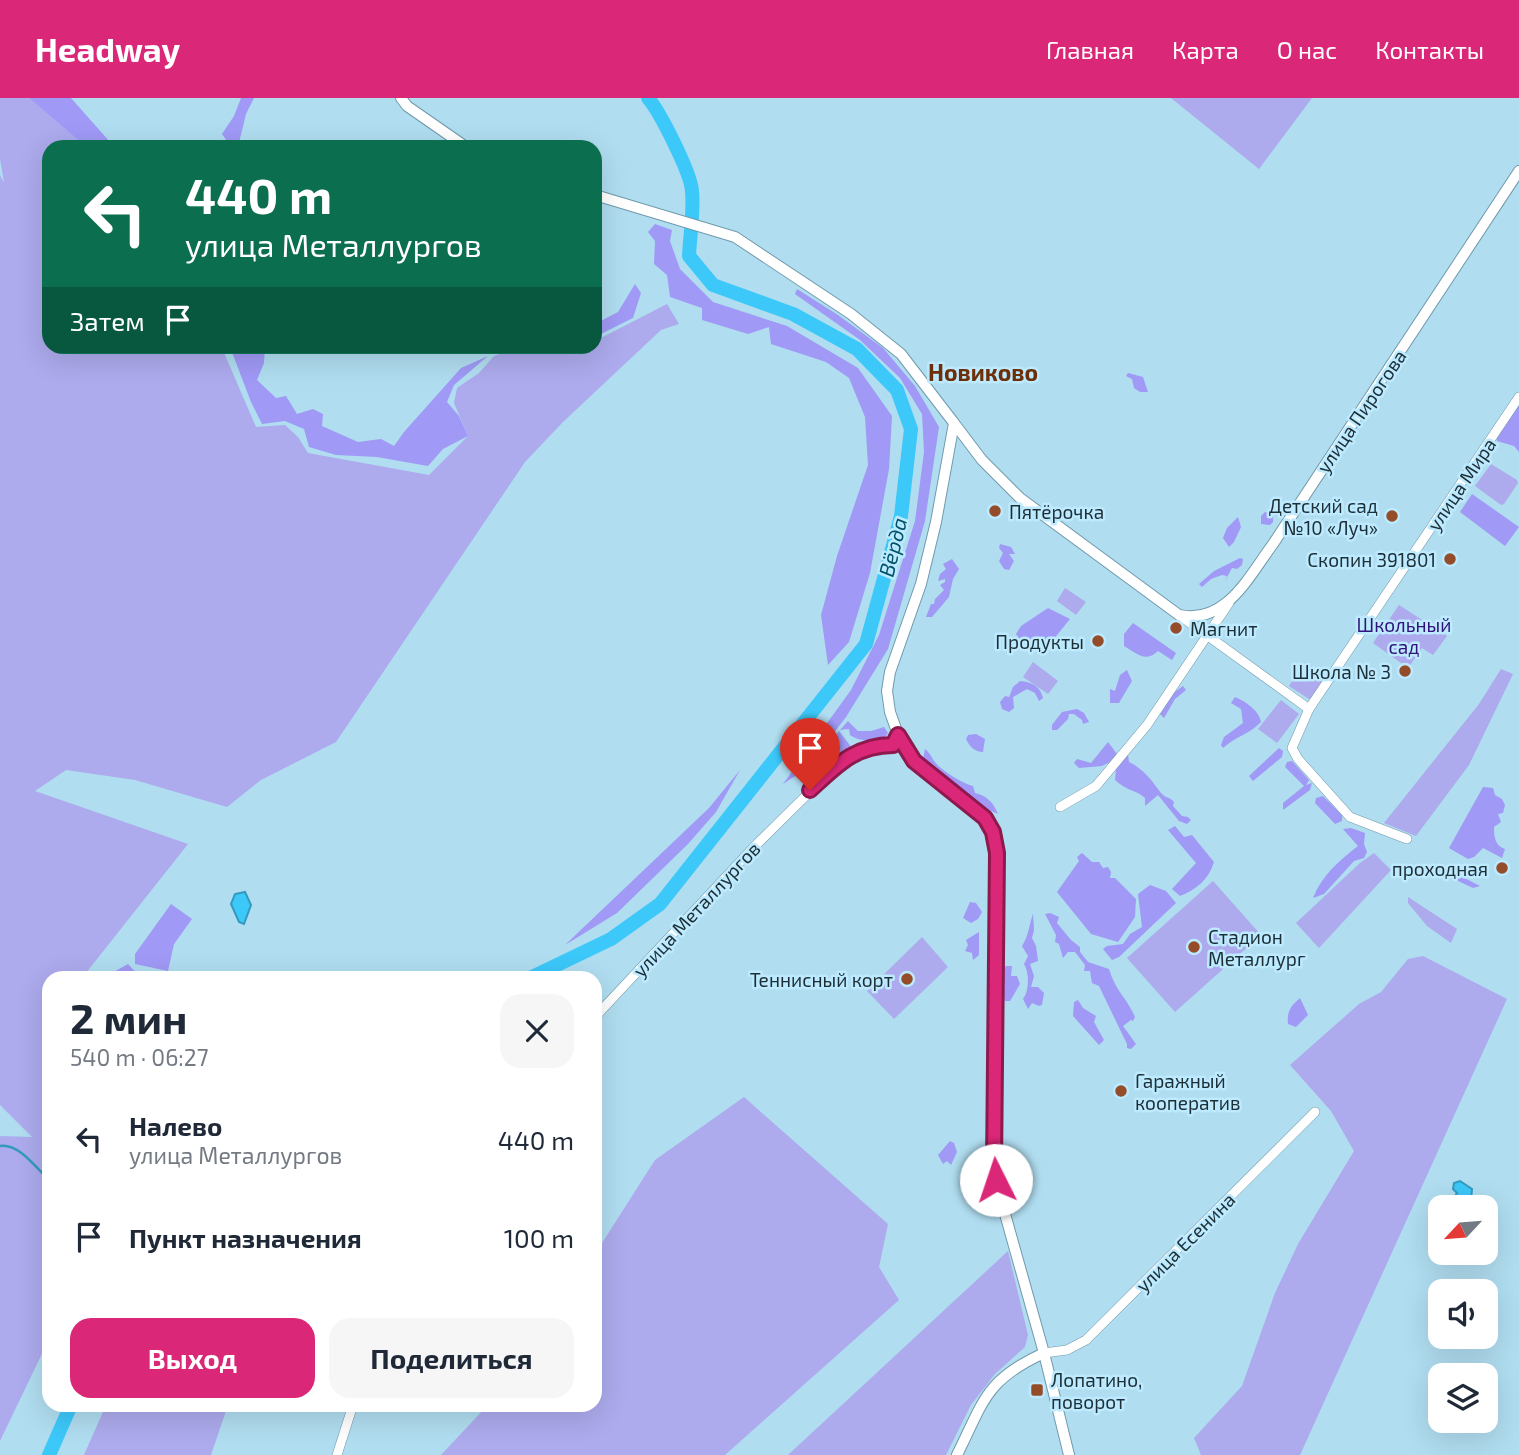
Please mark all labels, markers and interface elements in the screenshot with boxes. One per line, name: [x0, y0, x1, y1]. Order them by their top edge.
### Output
text: Headway: [35, 29, 180, 69]
text: Главная: [1046, 35, 1134, 64]
text: Карта: [1172, 35, 1239, 64]
text: О нас: [1277, 35, 1337, 64]
text: Контакты: [1375, 35, 1484, 64]
text: 440 m: [185, 165, 332, 224]
icon: left: [70, 168, 161, 259]
text: улица Металлургов: [185, 225, 482, 263]
icon: arrive: [159, 301, 197, 339]
text: Затем: [70, 305, 145, 336]
street label: улица Пирогова: [1311, 345, 1412, 478]
district label: Новиково: [928, 358, 1038, 386]
street label: улица Мира: [1422, 433, 1501, 535]
place label: Детский сад №10 «Луч»: [1269, 494, 1378, 540]
place label: Пятёрочка: [1009, 500, 1104, 523]
marker: Пятёрочка: [987, 503, 1003, 519]
marker: Детский сад №10 «Луч»: [1384, 508, 1400, 524]
water label: Вёрда: [873, 515, 911, 579]
place label: Скопин 391801: [1307, 548, 1436, 571]
marker: Скопин 391801: [1442, 551, 1458, 567]
park label: Школьный сад: [1357, 613, 1451, 658]
place label: Магнит: [1190, 617, 1257, 640]
marker: Магнит: [1168, 620, 1184, 636]
place label: Продукты: [995, 630, 1084, 654]
marker: Продукты: [1090, 633, 1106, 649]
place label: Школа № 3: [1292, 660, 1391, 683]
marker: Школа № 3: [1397, 663, 1413, 679]
pin: [780, 718, 840, 790]
icon: arrive: [791, 729, 829, 767]
street label: улица Металлургов: [628, 837, 765, 982]
place label: проходная: [1392, 857, 1488, 880]
marker: проходная: [1494, 860, 1510, 876]
place label: Стадион Металлург: [1208, 925, 1306, 971]
marker: Стадион Металлург: [1186, 939, 1202, 955]
place label: Теннисный корт: [750, 968, 893, 991]
marker: Теннисный корт: [899, 971, 915, 987]
text: 2 мин: [70, 992, 187, 1042]
button: close: [500, 994, 574, 1068]
text: 540 m · 06:27: [70, 1043, 208, 1071]
place label: Гаражный кооператив: [1135, 1069, 1241, 1114]
marker: Гаражный кооператив: [1113, 1083, 1129, 1099]
text: Налево: [129, 1110, 222, 1141]
icon: left: [70, 1120, 108, 1158]
text: 440 m: [498, 1124, 574, 1155]
text: улица Металлургов: [129, 1141, 342, 1169]
position arrow: [959, 1143, 1033, 1217]
street label: улица Есенина: [1131, 1188, 1240, 1297]
north arrow: [1428, 1195, 1498, 1265]
map controls: [1428, 1195, 1498, 1433]
icon: arrive: [70, 1218, 108, 1256]
text: Пункт назначения: [129, 1222, 362, 1253]
text: 100 m: [504, 1222, 574, 1253]
button: sound: [1428, 1279, 1498, 1349]
button: Выход: [70, 1318, 315, 1398]
button: Поделиться: [329, 1318, 574, 1398]
button: layers: [1428, 1363, 1498, 1433]
place label: Лопатино, поворот: [1051, 1368, 1142, 1413]
marker: Лопатино, поворот: [1029, 1382, 1045, 1398]

